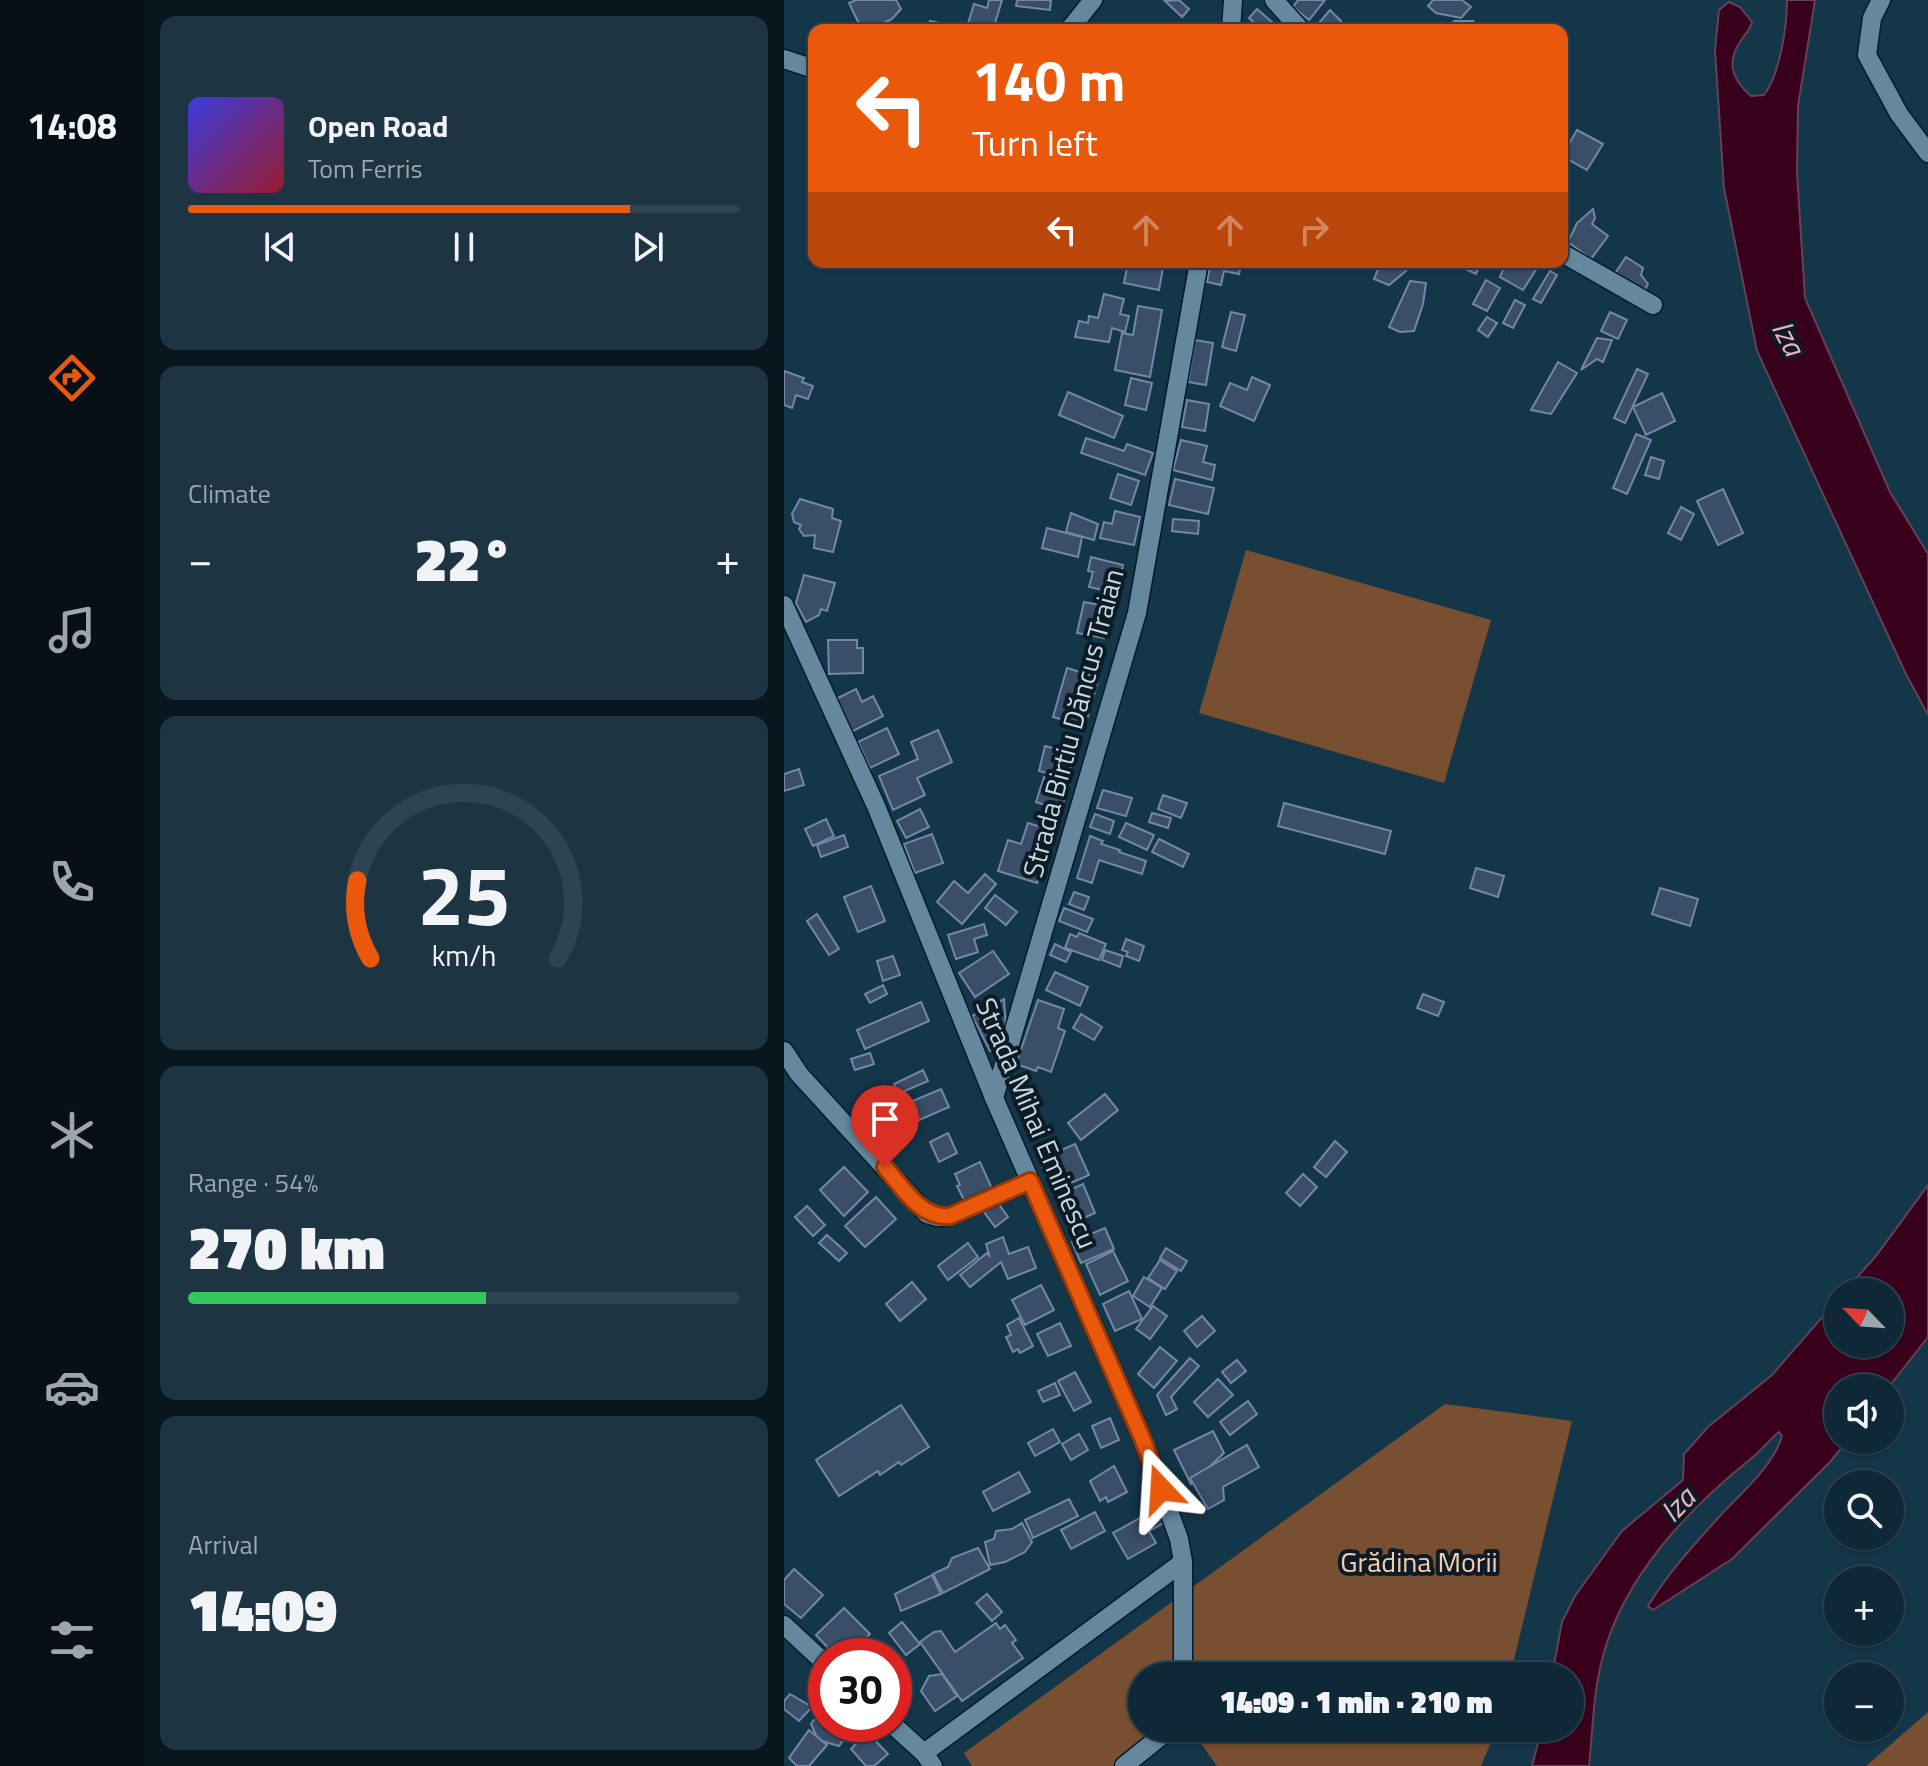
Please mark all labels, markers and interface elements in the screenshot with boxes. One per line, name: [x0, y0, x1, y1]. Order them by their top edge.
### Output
text: 140 m: [972, 38, 1125, 123]
icon: left: [840, 56, 944, 160]
text: 14:08: [27, 98, 117, 153]
text: Open Road: [308, 103, 449, 149]
text: Turn left: [972, 115, 1098, 170]
text: Tom Ferris: [308, 149, 423, 188]
icon: left: [1040, 208, 1084, 252]
icon: ahead: [1124, 208, 1168, 252]
icon: ahead: [1208, 208, 1252, 252]
icon: right: [1292, 208, 1336, 252]
icon: previous: [258, 225, 302, 269]
icon: pause: [442, 225, 486, 269]
icon: next: [626, 225, 670, 269]
water label: Iza: [1761, 312, 1818, 365]
icon: directions: [44, 350, 100, 406]
text: Climate: [188, 474, 271, 513]
text: 22°: [415, 513, 514, 604]
text: −: [188, 525, 213, 592]
text: +: [715, 525, 740, 592]
street label: Strada Birtiu Dăncus Traian: [1011, 564, 1134, 882]
icon: music: [44, 602, 100, 658]
text: 25: [417, 831, 511, 957]
icon: phone: [44, 854, 100, 910]
text: km/h: [432, 934, 496, 977]
street label: Strada Mihai Eminescu: [965, 991, 1110, 1255]
pin: [851, 1085, 919, 1167]
icon: arrive: [863, 1097, 907, 1141]
icon: climate: [44, 1107, 100, 1163]
text: Range · 54%: [188, 1163, 318, 1202]
text: 270 km: [188, 1201, 385, 1292]
north arrow: [1824, 1278, 1904, 1358]
map controls: [1824, 1278, 1904, 1742]
icon: car: [44, 1359, 100, 1415]
button: sound: [1824, 1374, 1904, 1454]
position arrow: [1119, 1447, 1203, 1531]
button: search: [1824, 1470, 1904, 1550]
water label: Iza: [1649, 1475, 1707, 1533]
text: Arrival: [188, 1525, 259, 1564]
park label: Grădina Morii: [1340, 1540, 1498, 1583]
text: 14:09: [188, 1563, 337, 1654]
button: +: [1824, 1566, 1904, 1646]
icon: filters: [44, 1612, 100, 1668]
speed limit sign: 30: [808, 1638, 912, 1742]
button: −: [1824, 1662, 1904, 1742]
text: 14:09 · 1 min · 210 m: [1220, 1679, 1492, 1725]

